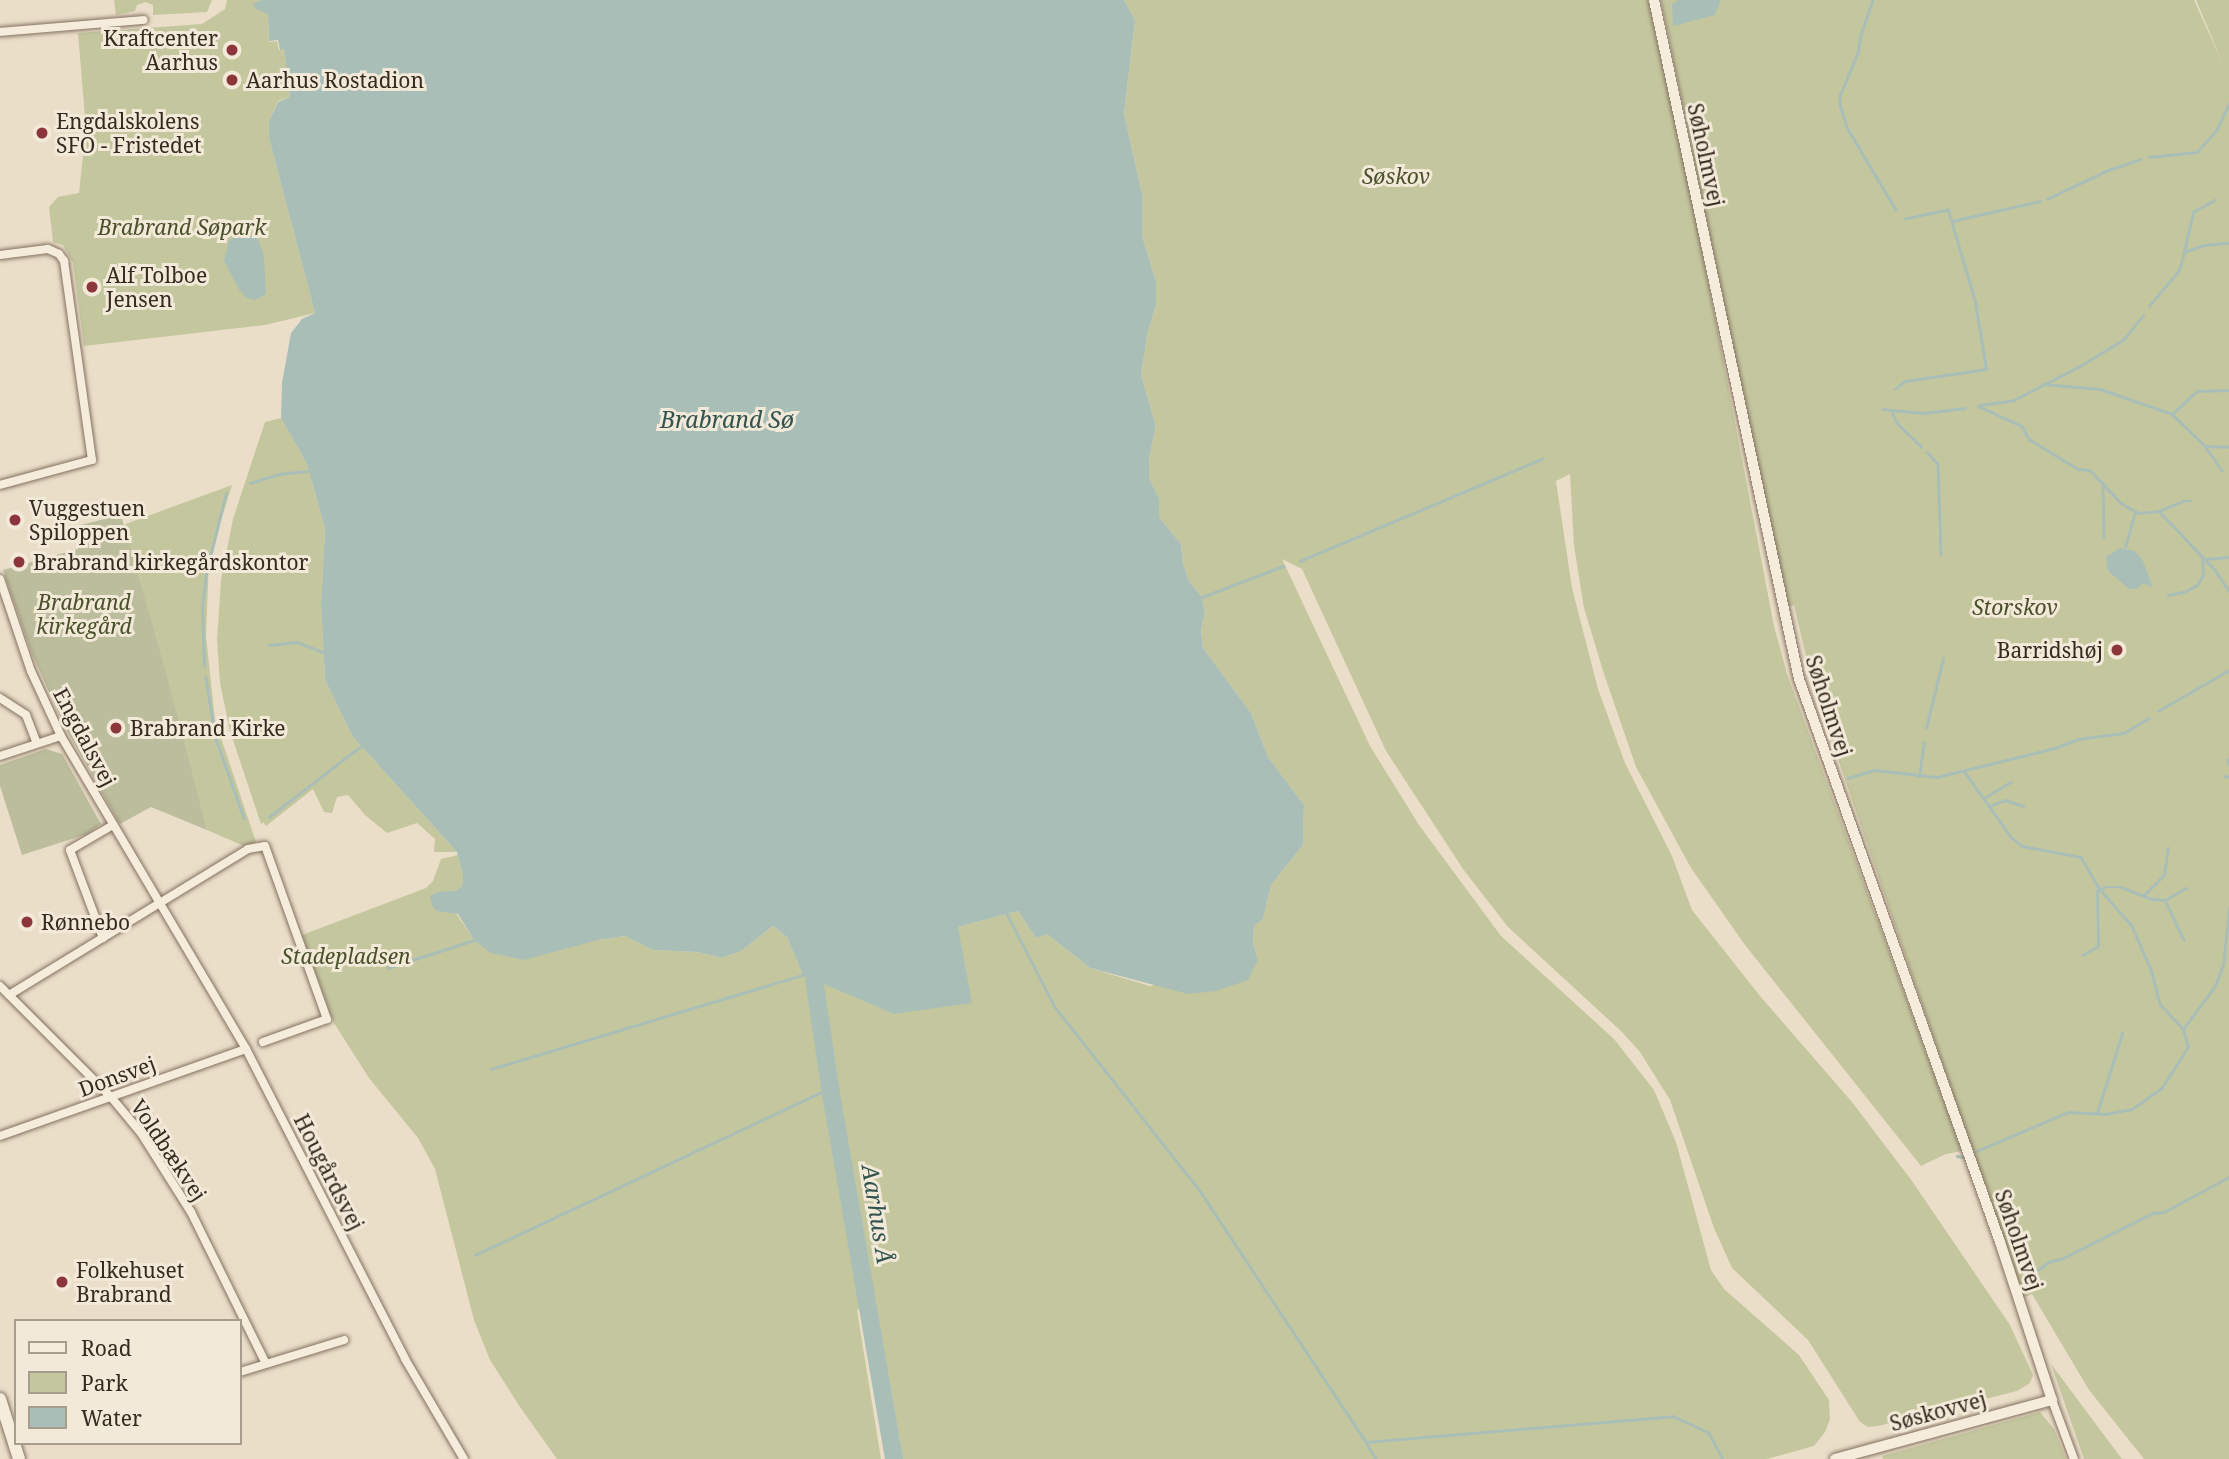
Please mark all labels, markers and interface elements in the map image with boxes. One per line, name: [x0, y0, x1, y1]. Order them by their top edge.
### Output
place label: Kraftcenter Aarhus: [103, 25, 218, 75]
marker: Kraftcenter Aarhus: [224, 42, 240, 58]
place label: Aarhus Rostadion: [246, 67, 424, 93]
marker: Aarhus Rostadion: [224, 72, 240, 88]
street label: Søholmvej: [1683, 101, 1729, 209]
place label: Engdalskolens SFO - Fristedet: [56, 108, 201, 158]
marker: Engdalskolens SFO - Fristedet: [34, 125, 50, 141]
park label: Søskov: [1362, 163, 1430, 189]
park label: Brabrand Søpark: [98, 214, 266, 240]
place label: Alf Tolboe Jensen: [106, 262, 207, 312]
marker: Alf Tolboe Jensen: [84, 279, 100, 295]
water label: Brabrand Sø: [660, 405, 794, 433]
place label: Vuggestuen Spiloppen: [29, 495, 145, 545]
marker: Vuggestuen Spiloppen: [7, 512, 23, 528]
place label: Brabrand kirkegårdskontor: [33, 549, 308, 575]
marker: Brabrand kirkegårdskontor: [11, 554, 27, 570]
park label: Brabrand kirkegård: [36, 589, 132, 639]
park label: Storskov: [1972, 594, 2058, 620]
place label: Barridshøj: [1997, 637, 2103, 663]
marker: Barridshøj: [2109, 642, 2125, 658]
street label: Søholmvej: [1801, 652, 1857, 760]
street label: Engdalsvej: [48, 683, 122, 791]
place label: Brabrand Kirke: [130, 715, 286, 741]
marker: Brabrand Kirke: [108, 720, 124, 736]
place label: Rønnebo: [41, 909, 130, 935]
marker: Rønnebo: [19, 914, 35, 930]
park label: Stadepladsen: [281, 943, 411, 969]
street label: Donsvej: [75, 1050, 159, 1102]
street label: Voldbækvej: [126, 1094, 212, 1206]
street label: Hougårdsvej: [289, 1110, 369, 1234]
water label: Aarhus Å: [856, 1162, 900, 1266]
street label: Søholmvej: [1990, 1186, 2048, 1294]
place label: Folkehuset Brabrand: [76, 1257, 184, 1307]
marker: Folkehuset Brabrand: [54, 1274, 70, 1290]
legend: [14, 1319, 242, 1445]
text: Road: [81, 1334, 132, 1362]
text: Park: [81, 1369, 128, 1397]
street label: Søskovvej: [1887, 1386, 1989, 1436]
text: Water: [81, 1404, 142, 1432]

